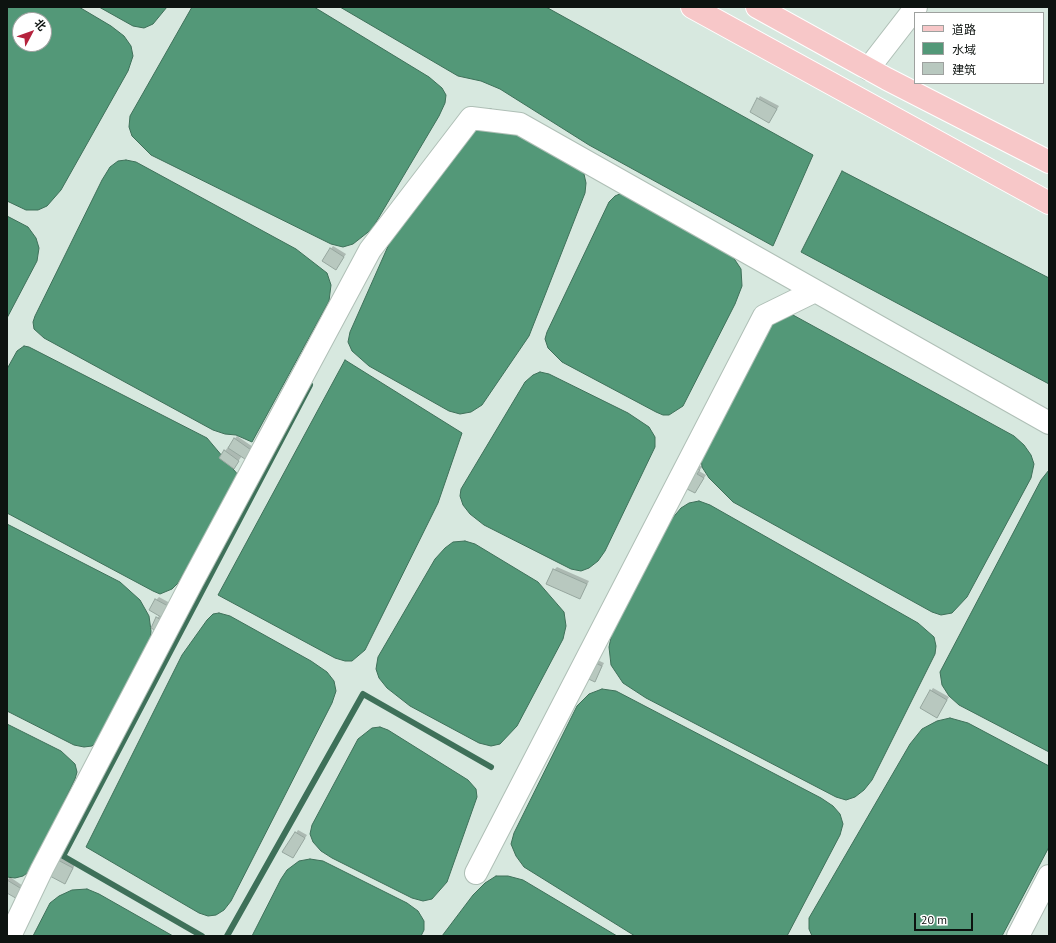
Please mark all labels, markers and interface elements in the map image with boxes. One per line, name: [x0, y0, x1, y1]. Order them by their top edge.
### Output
north arrow: [12, 12, 52, 52]
legend: [914, 12, 1044, 84]
text: 北: [31, 16, 49, 34]
text: 道路: [952, 22, 976, 37]
text: 水域: [952, 42, 976, 57]
text: 建筑: [952, 62, 976, 77]
scale bar: [916, 905, 975, 931]
text: 20 m: [921, 912, 947, 927]

